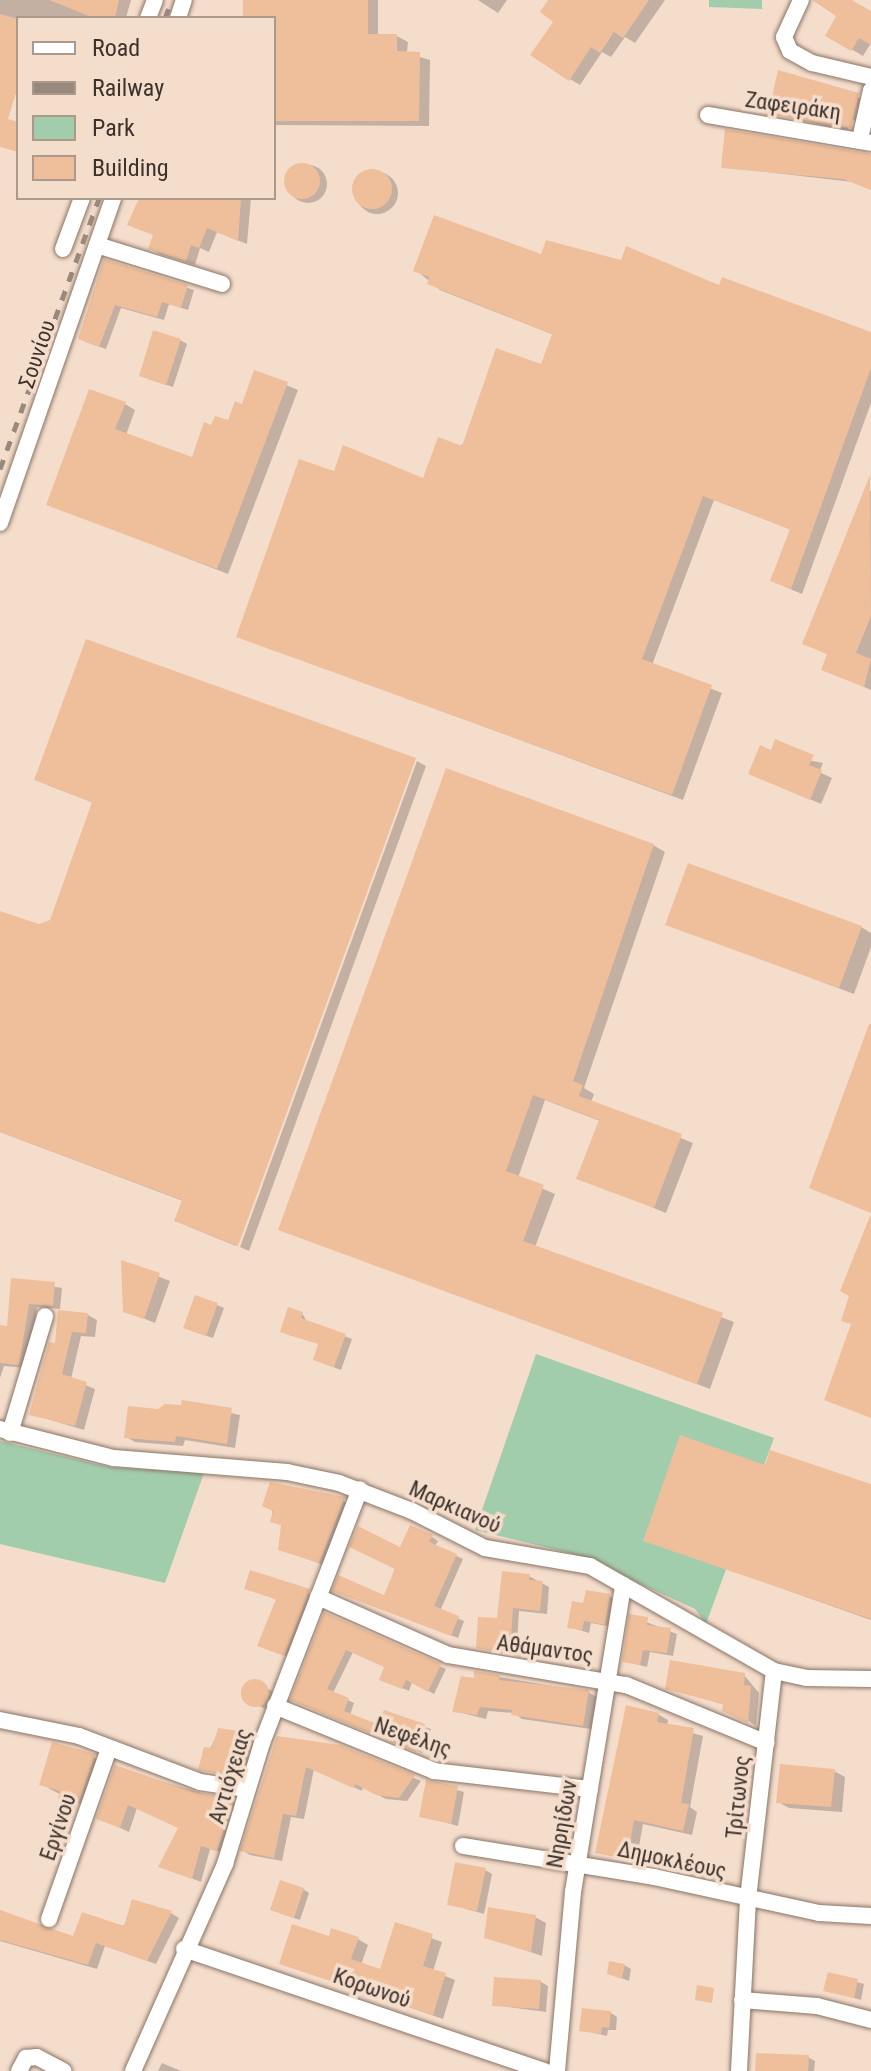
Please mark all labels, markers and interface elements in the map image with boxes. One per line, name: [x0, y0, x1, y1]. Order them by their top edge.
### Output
legend: [16, 16, 276, 200]
text: Road: [92, 34, 140, 62]
text: Railway: [92, 74, 164, 102]
street label: Ζαφειράκη: [743, 86, 843, 126]
text: Park: [92, 114, 135, 142]
text: Building: [92, 154, 169, 182]
street label: Σουνίου: [13, 316, 61, 392]
street label: Μαρκιανού: [405, 1475, 505, 1539]
street label: Αθάμαντος: [495, 1629, 595, 1669]
street label: Νεφέλης: [371, 1711, 455, 1763]
street label: Αντιόχειας: [203, 1725, 257, 1827]
street label: Τρίτωνος: [720, 1754, 756, 1840]
street label: Νηρηίδων: [541, 1778, 583, 1870]
street label: Εργίνου: [34, 1790, 82, 1864]
street label: Δημοκλέους: [615, 1836, 729, 1884]
street label: Κορωνού: [330, 1962, 414, 2014]

